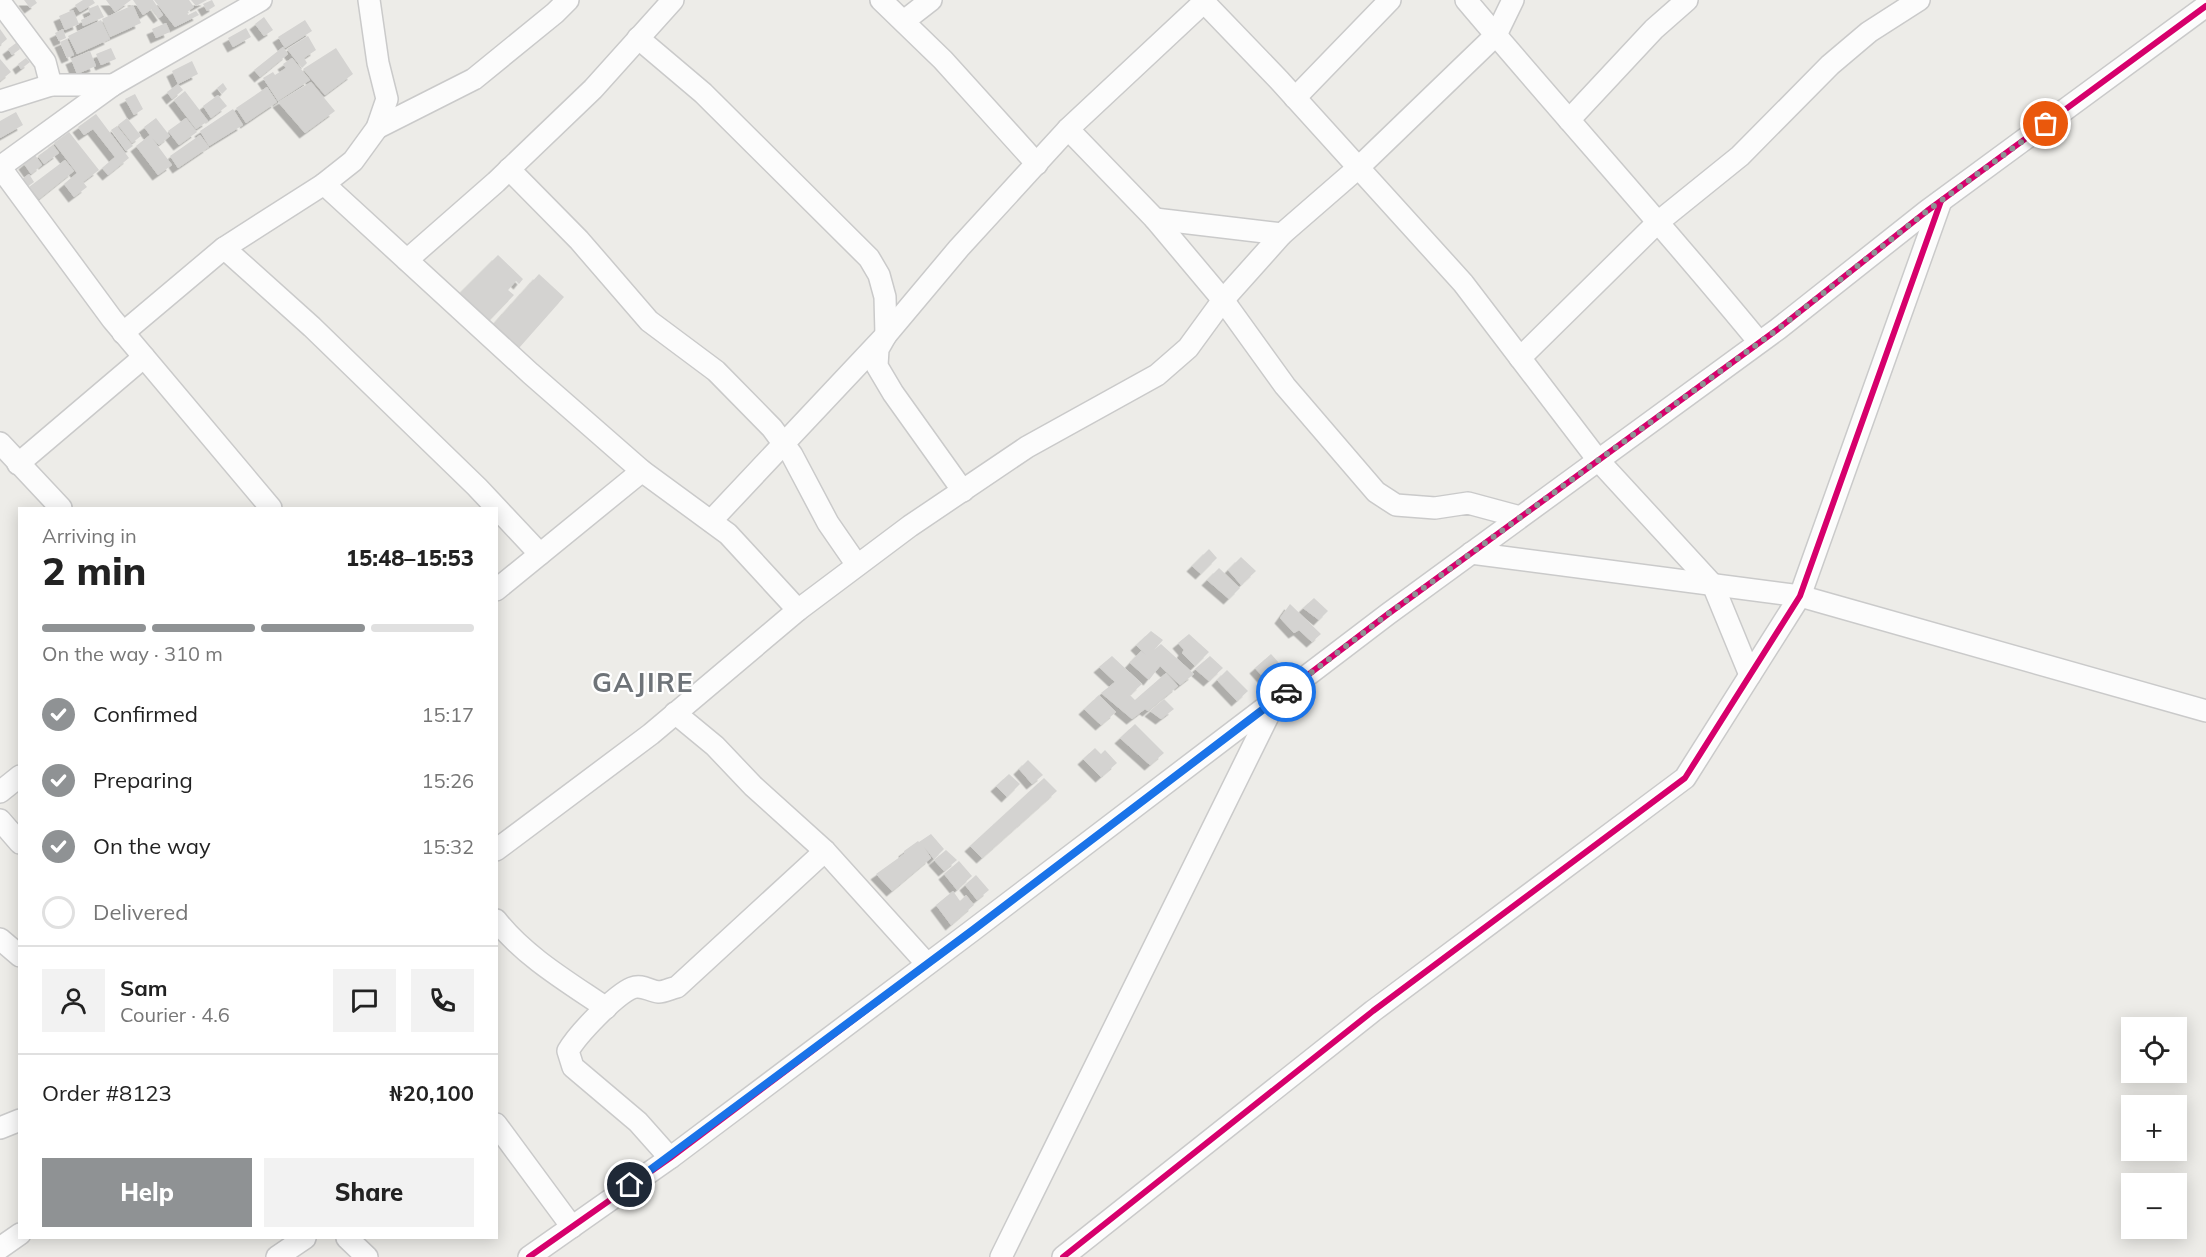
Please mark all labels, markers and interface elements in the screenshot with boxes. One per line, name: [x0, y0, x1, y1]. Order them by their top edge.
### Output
pin: [2020, 98, 2071, 149]
icon: bag: [2029, 107, 2062, 140]
text: Arriving in: [42, 523, 137, 548]
text: 15:48–15:53: [346, 544, 474, 572]
text: 2 min: [42, 546, 147, 595]
text: On the way · 310 m: [42, 641, 223, 666]
courier: [1256, 662, 1316, 722]
district label: GAJIRE: [592, 665, 694, 699]
icon: car: [1270, 676, 1303, 709]
icon: check: [42, 698, 75, 731]
text: Confirmed: [93, 700, 198, 728]
text: 15:17: [421, 702, 474, 727]
icon: check: [42, 764, 75, 797]
text: Preparing: [93, 766, 193, 794]
text: 15:26: [421, 768, 474, 793]
icon: check: [42, 830, 75, 863]
text: On the way: [93, 832, 211, 860]
text: 15:32: [421, 834, 474, 859]
text: Delivered: [93, 898, 188, 926]
button: person: [42, 969, 105, 1032]
button: chat: [333, 969, 396, 1032]
button: phone: [411, 969, 474, 1032]
text: Sam: [120, 974, 168, 1002]
text: Courier · 4.6: [120, 1002, 230, 1027]
map controls: [2121, 1017, 2187, 1239]
button: locate: [2121, 1017, 2187, 1083]
text: Order #8123: [42, 1079, 172, 1107]
text: ₦20,100: [389, 1079, 474, 1107]
button: +: [2121, 1095, 2187, 1161]
button: Help: [42, 1158, 252, 1227]
button: Share: [264, 1158, 474, 1227]
pin: [604, 1159, 655, 1210]
icon: home: [613, 1168, 646, 1201]
button: −: [2121, 1173, 2187, 1239]

